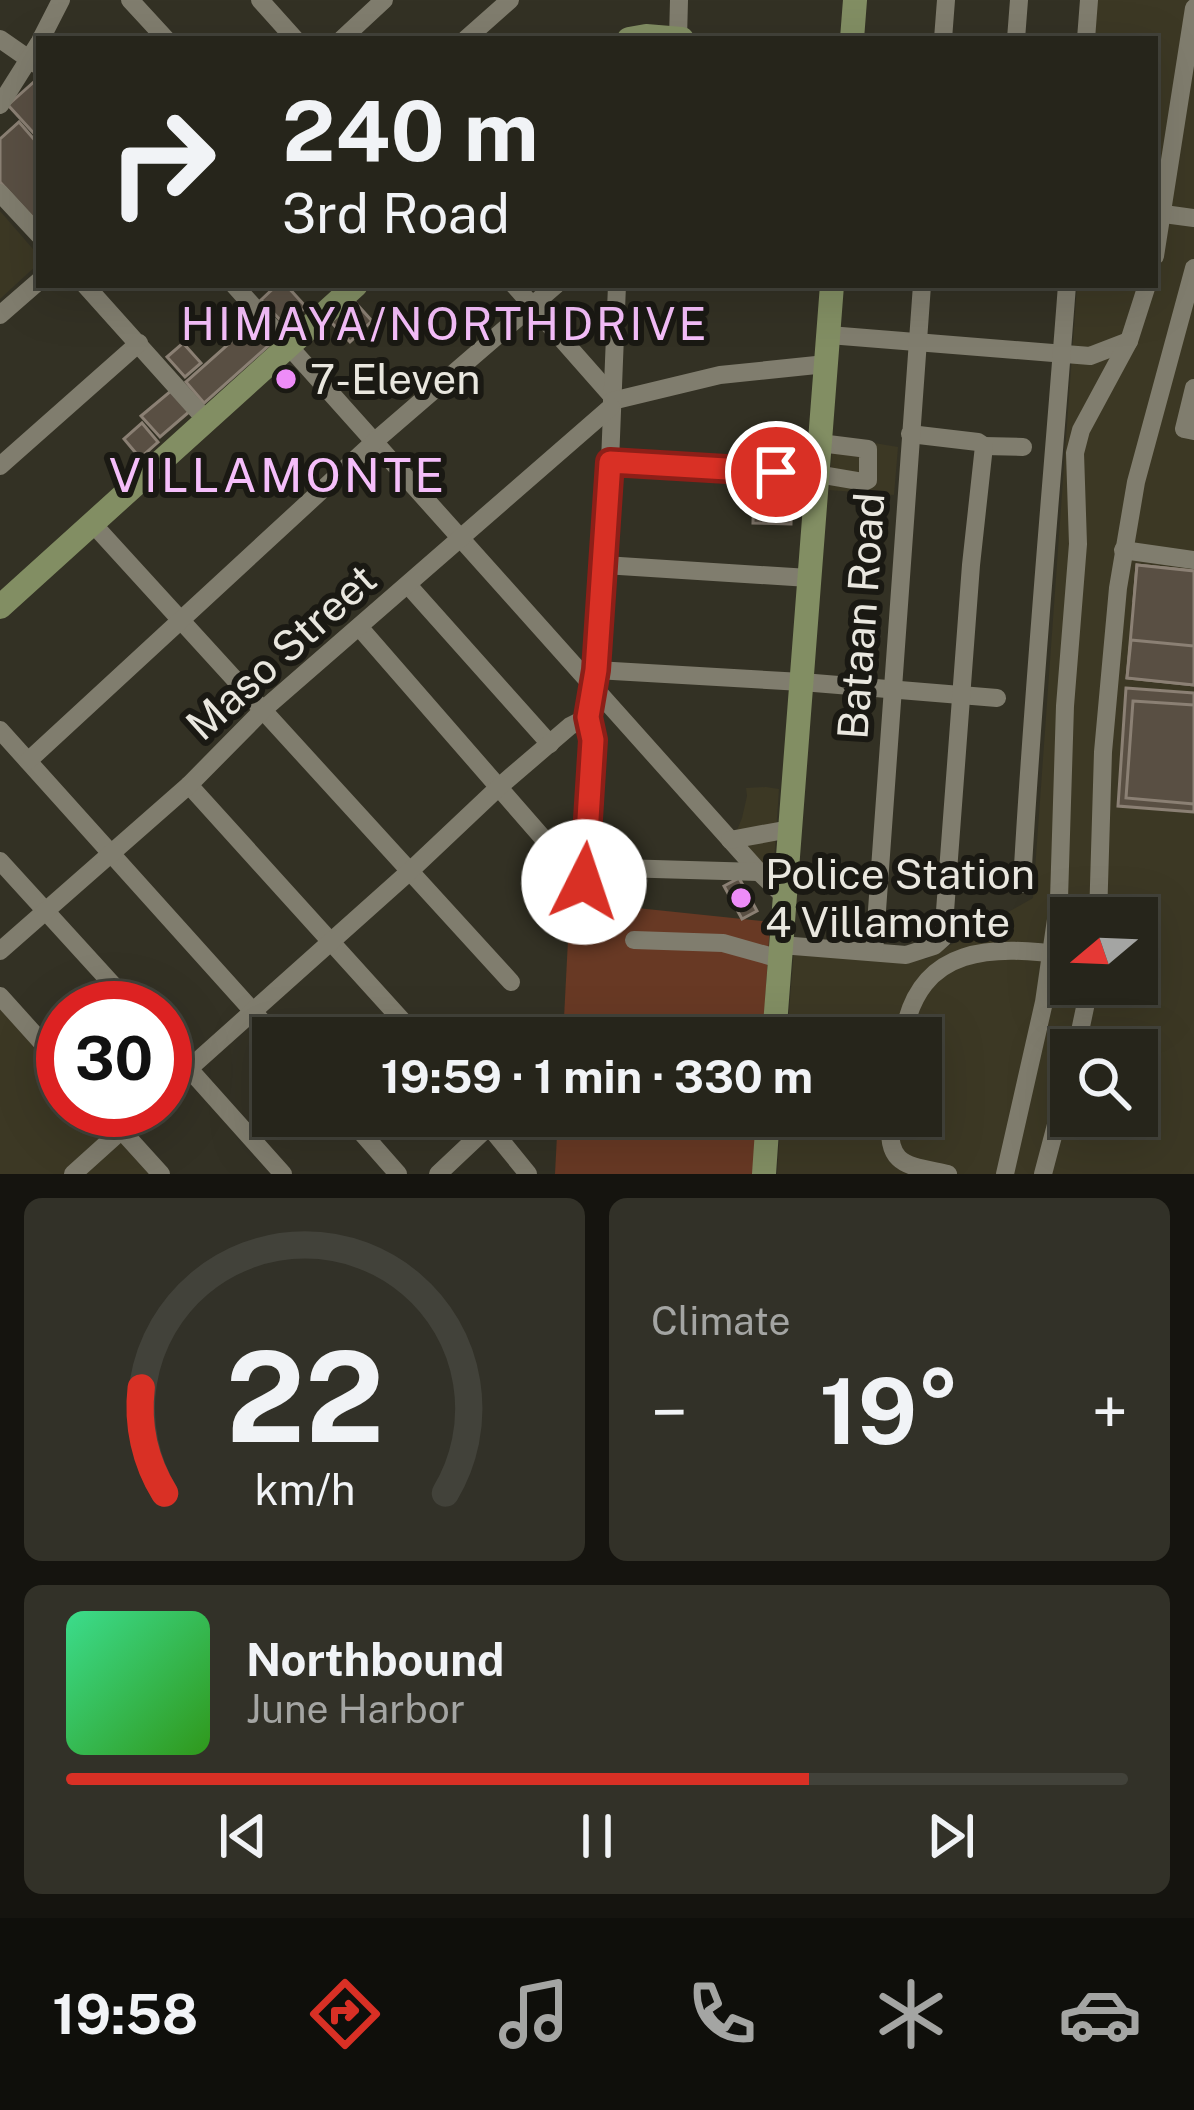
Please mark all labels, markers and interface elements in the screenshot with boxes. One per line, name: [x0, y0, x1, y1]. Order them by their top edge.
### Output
text: 240 m: [282, 81, 539, 180]
icon: right: [84, 84, 240, 240]
text: 3rd Road: [282, 182, 510, 245]
district label: HIMAYA/NORTHDRIVE: [181, 297, 709, 350]
place label: 7-Eleven: [310, 354, 480, 403]
marker: 7-Eleven: [273, 366, 299, 392]
pin: [725, 421, 827, 523]
icon: arrive: [743, 439, 809, 505]
district label: VILLAMONTE: [109, 446, 447, 503]
street label: Bataan Road: [827, 491, 894, 741]
street label: Maso Street: [176, 554, 385, 749]
position arrow: [521, 819, 647, 945]
place label: Police Station 4 Villamonte: [765, 849, 1035, 946]
marker: Police Station 4 Villamonte: [728, 885, 754, 911]
north arrow: [1050, 897, 1158, 1005]
map controls: [1050, 897, 1158, 1137]
speed limit sign: 30: [36, 981, 192, 1137]
button: search: [1050, 1029, 1158, 1137]
text: 19:59 · 1 min · 330 m: [381, 1050, 813, 1103]
text: Climate: [651, 1298, 791, 1344]
text: 22: [225, 1323, 384, 1470]
text: 19°: [819, 1358, 960, 1464]
text: −: [651, 1373, 688, 1451]
text: +: [1091, 1373, 1128, 1451]
text: km/h: [254, 1463, 355, 1514]
text: Northbound: [246, 1633, 504, 1686]
text: June Harbor: [246, 1686, 465, 1732]
icon: previous: [210, 1803, 276, 1869]
icon: pause: [564, 1803, 630, 1869]
icon: next: [918, 1803, 984, 1869]
icon: directions: [303, 1972, 387, 2056]
icon: music: [492, 1972, 576, 2056]
icon: phone: [680, 1972, 764, 2056]
icon: climate: [869, 1972, 953, 2056]
icon: car: [1058, 1972, 1142, 2056]
text: 19:58: [52, 1983, 198, 2046]

